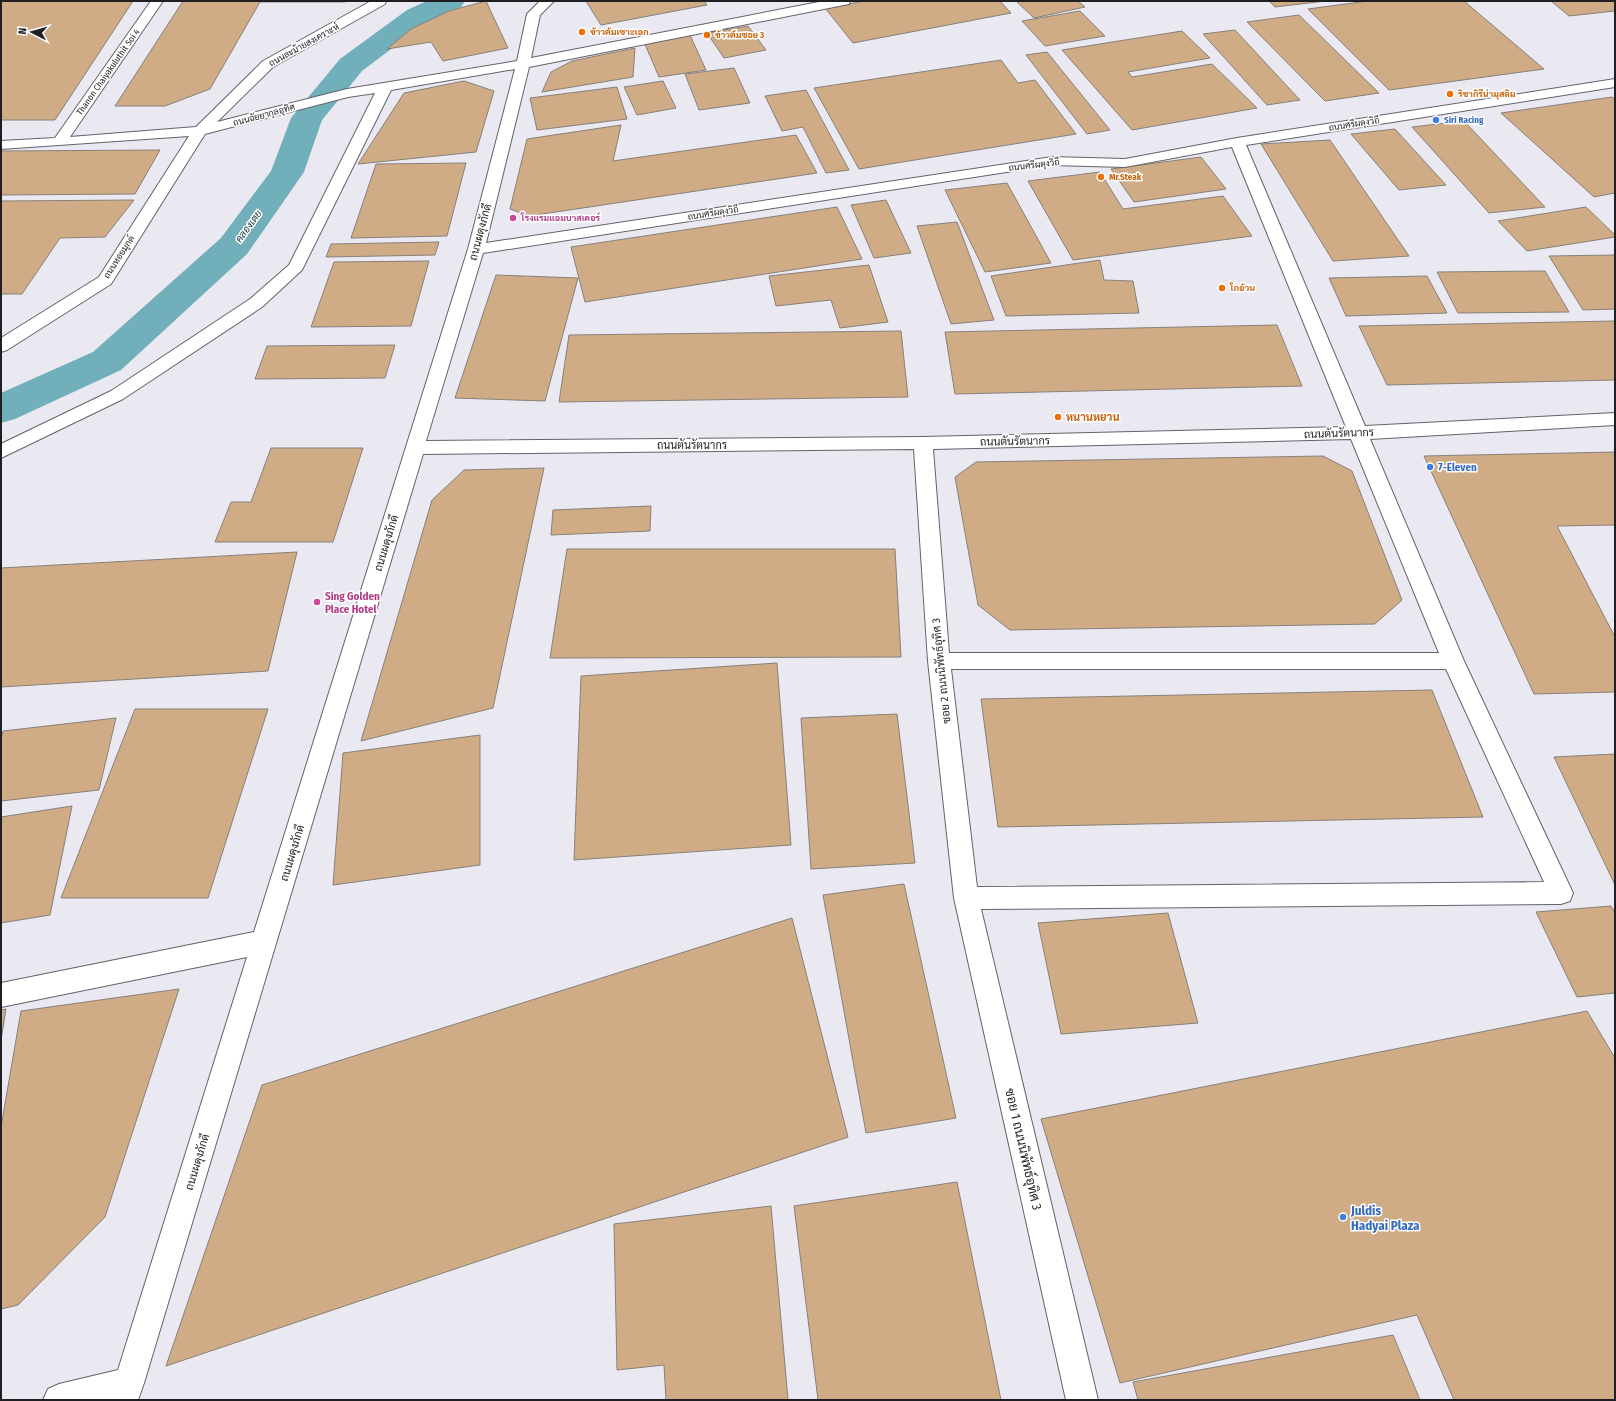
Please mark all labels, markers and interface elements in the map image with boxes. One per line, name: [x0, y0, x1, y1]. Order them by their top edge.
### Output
north arrow: [12, 12, 52, 52]
street label: ถนนละม้ายสงเคราะห์: [267, 21, 341, 68]
text: N: [16, 27, 29, 35]
street label: Thanon Chaiyakuluthit Soi 4: [74, 27, 142, 117]
marker: ข้าวต้มเซาะเอก: [577, 27, 587, 37]
place label: ข้าวต้มเซาะเอก: [590, 27, 649, 37]
marker: ข้าวต้มซอย 3: [702, 30, 712, 40]
place label: ข้าวต้มซอย 3: [715, 30, 764, 40]
place label: ริชากิรีน่ามุสลิม: [1458, 88, 1516, 100]
marker: ริชากิรีน่ามุสลิม: [1445, 89, 1455, 99]
street label: ถนนฉัยยากุลอุทิศ: [232, 101, 296, 129]
street label: ถนนศรีผดุงวิถี: [1328, 114, 1380, 134]
marker: Siri Racing: [1431, 115, 1441, 125]
place label: Siri Racing: [1444, 115, 1484, 125]
street label: ถนนศรีผดุงวิถี: [1008, 156, 1060, 174]
marker: Mr.Steak: [1096, 172, 1106, 182]
place label: Mr.Steak: [1109, 172, 1142, 182]
street label: ถนนผดุงภักดี: [465, 202, 496, 263]
street label: ถนนศรีผดุงวิถี: [687, 203, 739, 223]
water label: คลองเตย: [233, 208, 265, 245]
place label: โรงแรมแอมบาสเดอร์: [520, 212, 601, 223]
marker: โรงแรมแอมบาสเดอร์: [508, 213, 518, 223]
street label: ถนนหอยมุกต์: [101, 233, 137, 281]
place label: โกอ้วน: [1229, 282, 1255, 293]
marker: โกอ้วน: [1217, 283, 1227, 293]
place label: หนานหยวน: [1066, 411, 1120, 424]
marker: หนานหยวน: [1053, 412, 1063, 422]
street label: ถนนตันรัตนากร: [1304, 425, 1374, 441]
street label: ถนนตันรัตนากร: [980, 433, 1050, 449]
street label: ถนนตันรัตนากร: [657, 438, 727, 452]
place label: 7-Eleven: [1438, 461, 1477, 474]
marker: 7-Eleven: [1425, 462, 1435, 472]
street label: ถนนผดุงภักดี: [370, 513, 403, 574]
place label: Sing Golden Place Hotel: [325, 590, 380, 616]
marker: Sing Golden Place Hotel: [312, 597, 322, 607]
street label: ซอย 2 ถนนนิพัทธ์อุทิศ 3: [928, 617, 955, 725]
street label: ถนนผดุงภักดี: [276, 823, 309, 884]
street label: ซอย 1 ถนนนิพัทธ์อุทิศ 3: [1000, 1086, 1047, 1212]
street label: ถนนผดุงภักดี: [181, 1132, 214, 1193]
place label: Juldis Hadyai Plaza: [1350, 1203, 1420, 1233]
marker: Juldis Hadyai Plaza: [1338, 1212, 1348, 1222]

